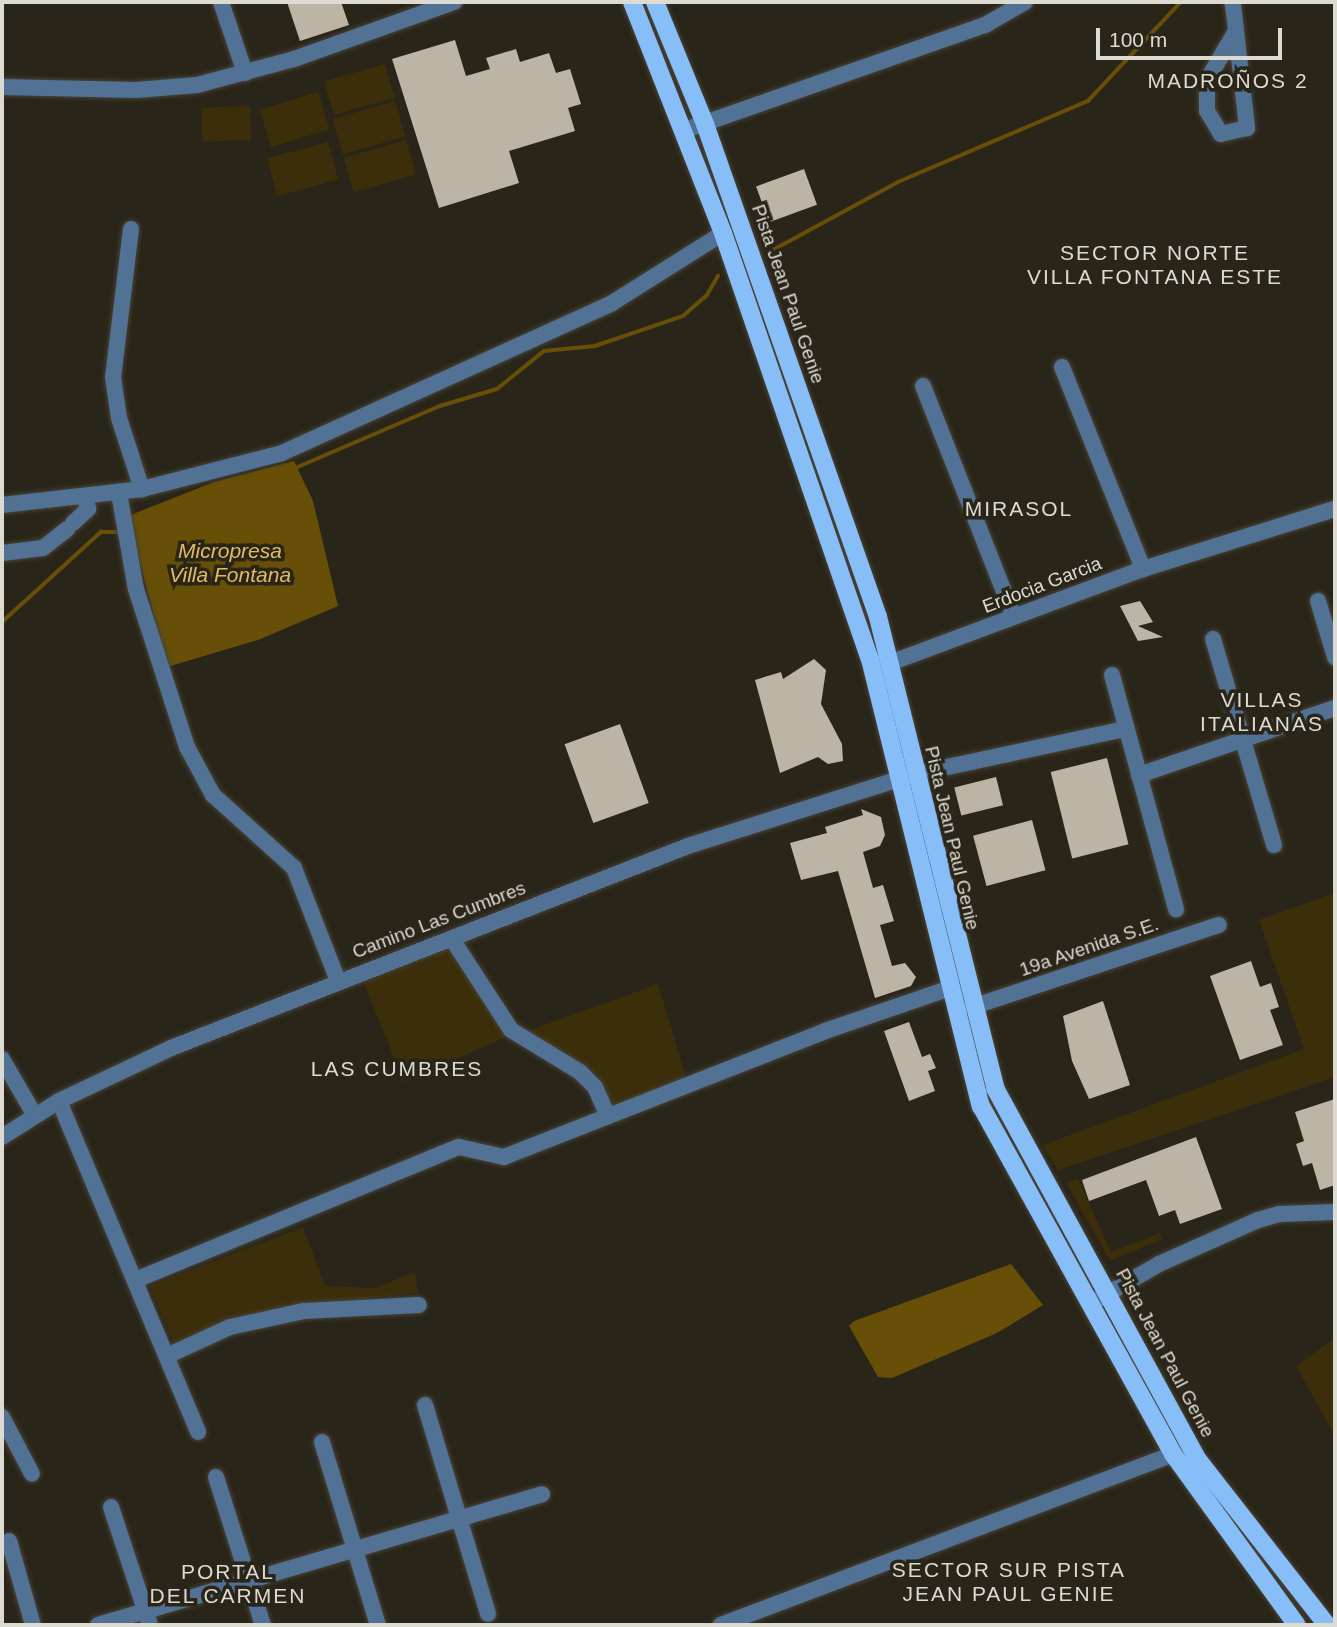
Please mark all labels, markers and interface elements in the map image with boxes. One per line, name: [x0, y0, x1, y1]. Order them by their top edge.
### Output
scale bar: [1099, 14, 1284, 58]
text: 100 m: [1109, 28, 1167, 51]
district label: MADROÑOS 2: [1149, 68, 1307, 94]
street label: Pista Jean Paul Genie: [747, 201, 829, 387]
district label: SECTOR NORTE VILLA FONTANA ESTE: [1028, 240, 1282, 290]
district label: MIRASOL: [966, 496, 1072, 522]
water label: Micropresa Villa Fontana: [169, 538, 291, 588]
street label: Erdocia Garcia: [979, 552, 1105, 618]
district label: VILLAS ITALIANAS: [1201, 687, 1323, 737]
street label: Pista Jean Paul Genie: [920, 744, 984, 932]
street label: Camino Las Cumbres: [349, 876, 529, 964]
street label: 19a Avenida S.E.: [1016, 912, 1162, 982]
district label: LAS CUMBRES: [312, 1056, 482, 1082]
street label: Pista Jean Paul Genie: [1111, 1265, 1219, 1441]
district label: SECTOR SUR PISTA JEAN PAUL GENIE: [894, 1557, 1124, 1607]
district label: PORTAL DEL CARMEN: [150, 1559, 306, 1609]

